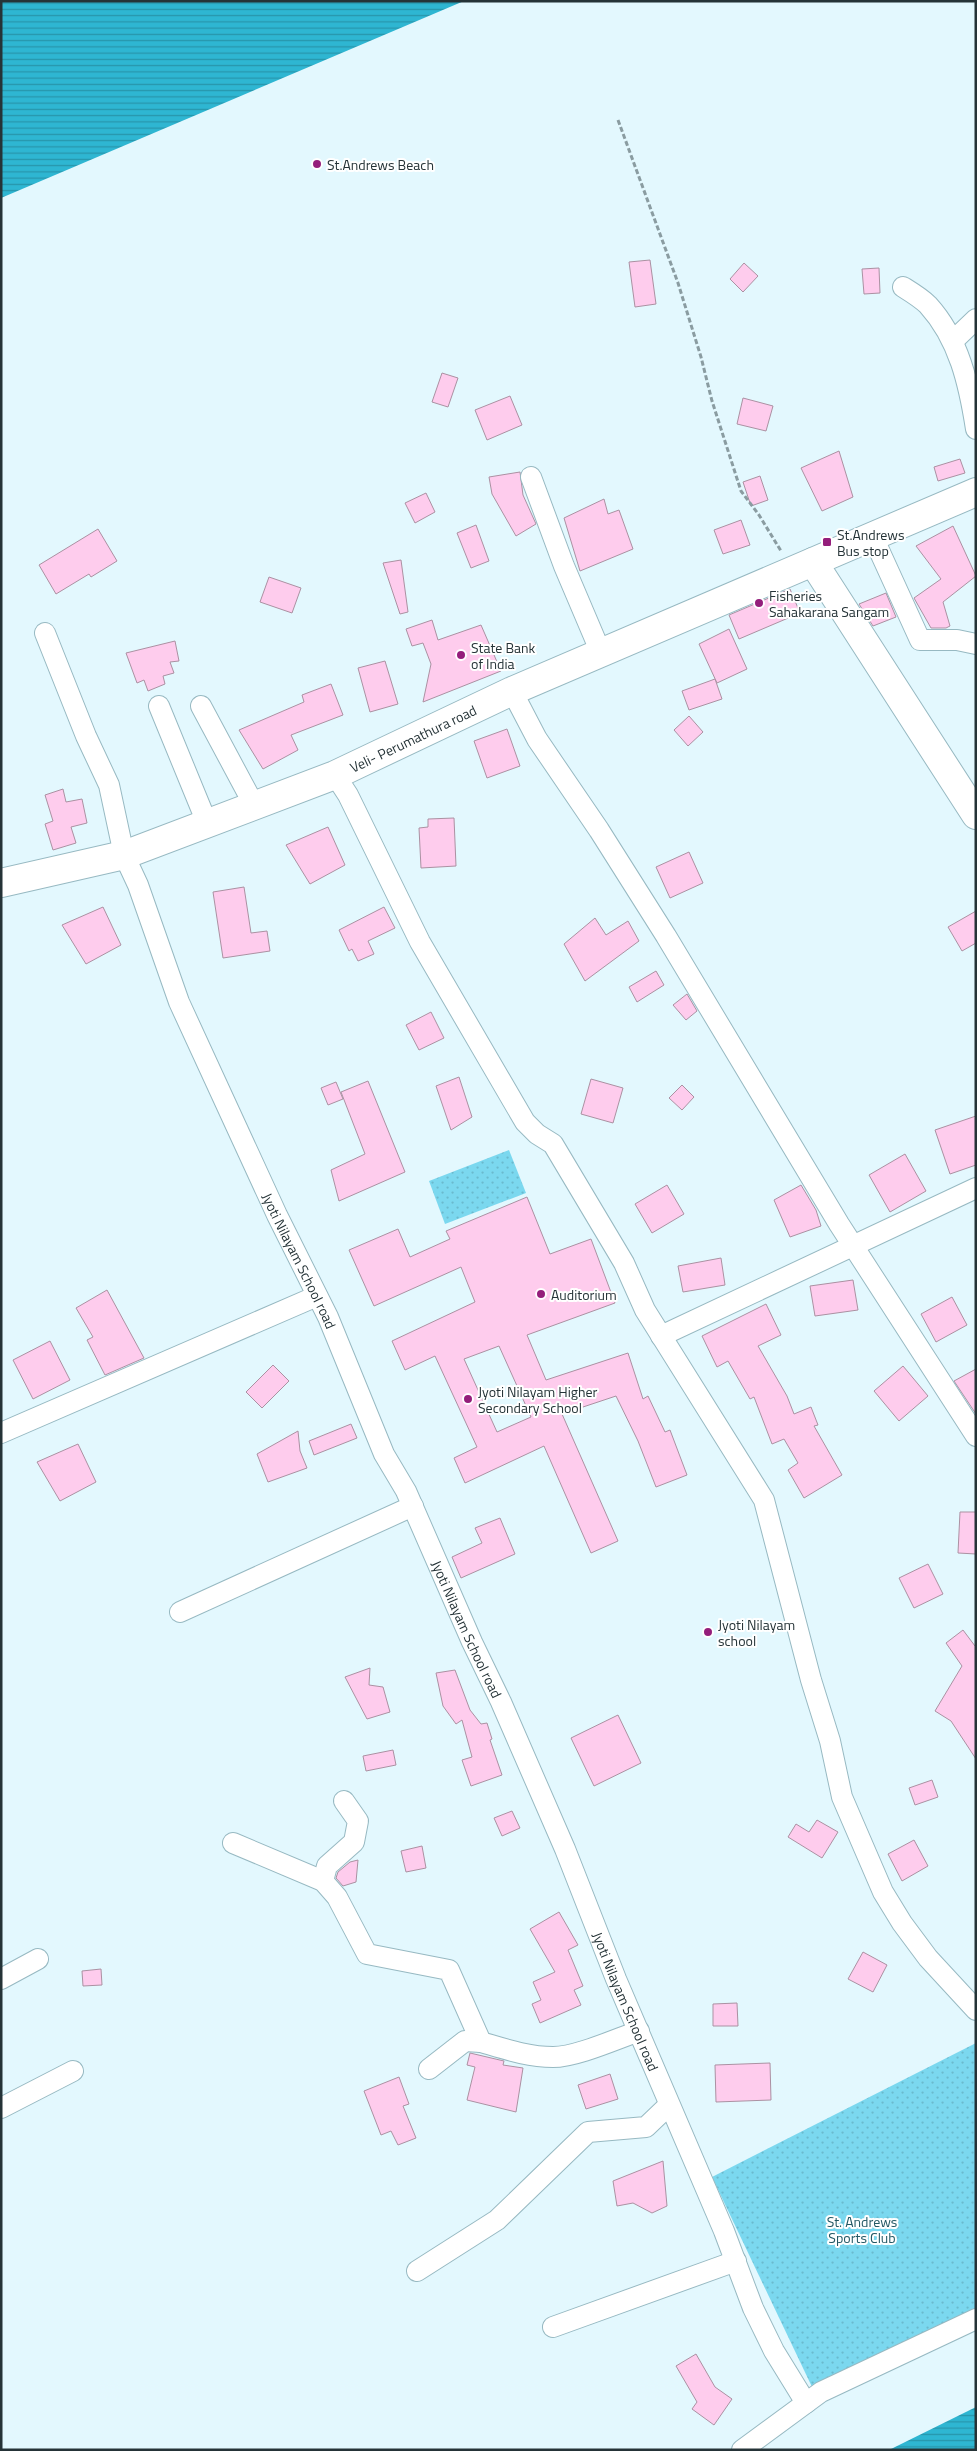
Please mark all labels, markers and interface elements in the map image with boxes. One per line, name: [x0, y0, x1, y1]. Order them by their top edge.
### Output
place label: St.Andrews Beach: [327, 154, 434, 175]
marker: St.Andrews Beach: [311, 158, 323, 170]
place label: St.Andrews Bus stop: [837, 524, 905, 561]
marker: St.Andrews Bus stop: [821, 536, 833, 548]
place label: Fisheries Sahakarana Sangam: [769, 585, 889, 622]
marker: Fisheries Sahakarana Sangam: [753, 597, 765, 609]
place label: State Bank of India: [471, 637, 536, 674]
marker: State Bank of India: [455, 649, 467, 661]
street label: Veli- Perumathura road: [346, 699, 480, 777]
street label: Jyoti Nilayam School road: [258, 1189, 342, 1332]
place label: Auditorium: [551, 1284, 617, 1305]
marker: Auditorium: [535, 1288, 547, 1300]
place label: Jyoti Nilayam Higher Secondary School: [478, 1381, 598, 1418]
marker: Jyoti Nilayam Higher Secondary School: [462, 1393, 474, 1405]
street label: Jyoti Nilayam School road: [427, 1557, 508, 1701]
place label: Jyoti Nilayam school: [718, 1614, 795, 1651]
marker: Jyoti Nilayam school: [702, 1626, 714, 1638]
street label: Jyoti Nilayam School road: [588, 1928, 665, 2074]
park label: St. Andrews Sports Club: [827, 2211, 897, 2248]

